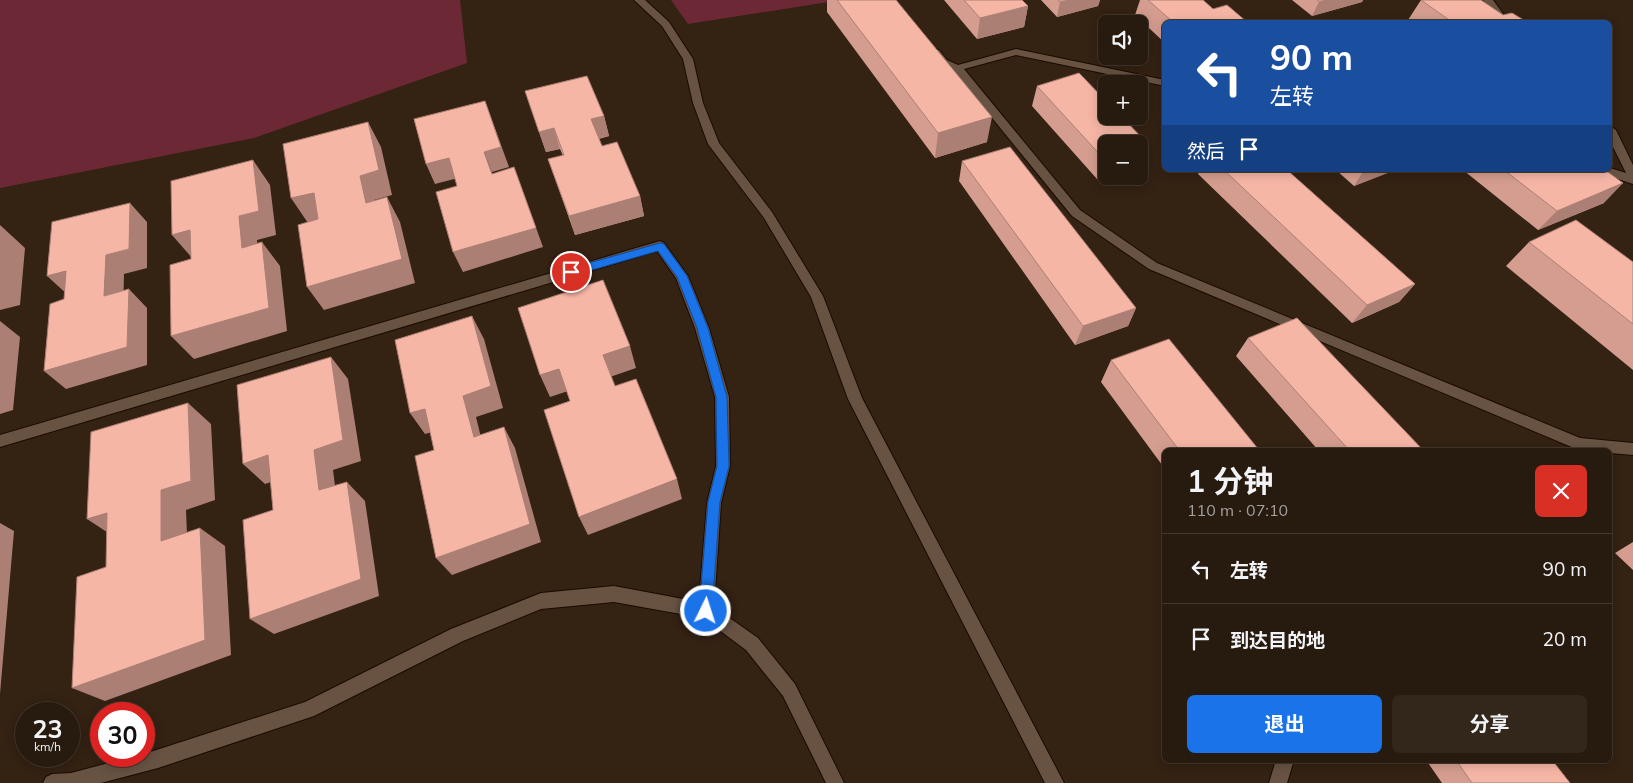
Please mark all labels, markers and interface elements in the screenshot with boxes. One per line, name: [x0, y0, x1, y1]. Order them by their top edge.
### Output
map controls: [1098, 15, 1148, 185]
button: sound: [1098, 15, 1148, 65]
text: 90 m: [1270, 35, 1353, 79]
icon: left: [1187, 40, 1252, 105]
button: +: [1098, 75, 1148, 125]
text: 左转: [1270, 82, 1314, 110]
button: −: [1098, 135, 1148, 185]
icon: arrive: [1235, 135, 1263, 163]
text: 然后: [1187, 139, 1225, 163]
pin: [550, 251, 592, 293]
icon: arrive: [557, 258, 585, 286]
text: 1 分钟: [1187, 462, 1273, 500]
button: close: [1535, 465, 1587, 517]
text: 110 m · 07:10: [1187, 500, 1288, 520]
icon: left: [1187, 555, 1215, 583]
text: 90 m: [1543, 557, 1587, 581]
text: 左转: [1230, 558, 1268, 582]
position arrow: [679, 584, 731, 636]
icon: arrive: [1187, 625, 1215, 653]
text: 20 m: [1543, 627, 1587, 651]
text: 到达目的地: [1230, 628, 1325, 652]
button: 退出: [1187, 695, 1382, 753]
button: 分享: [1392, 695, 1587, 753]
speed limit sign: 30: [90, 702, 155, 767]
text: 23: [32, 713, 63, 744]
text: km/h: [34, 739, 61, 754]

